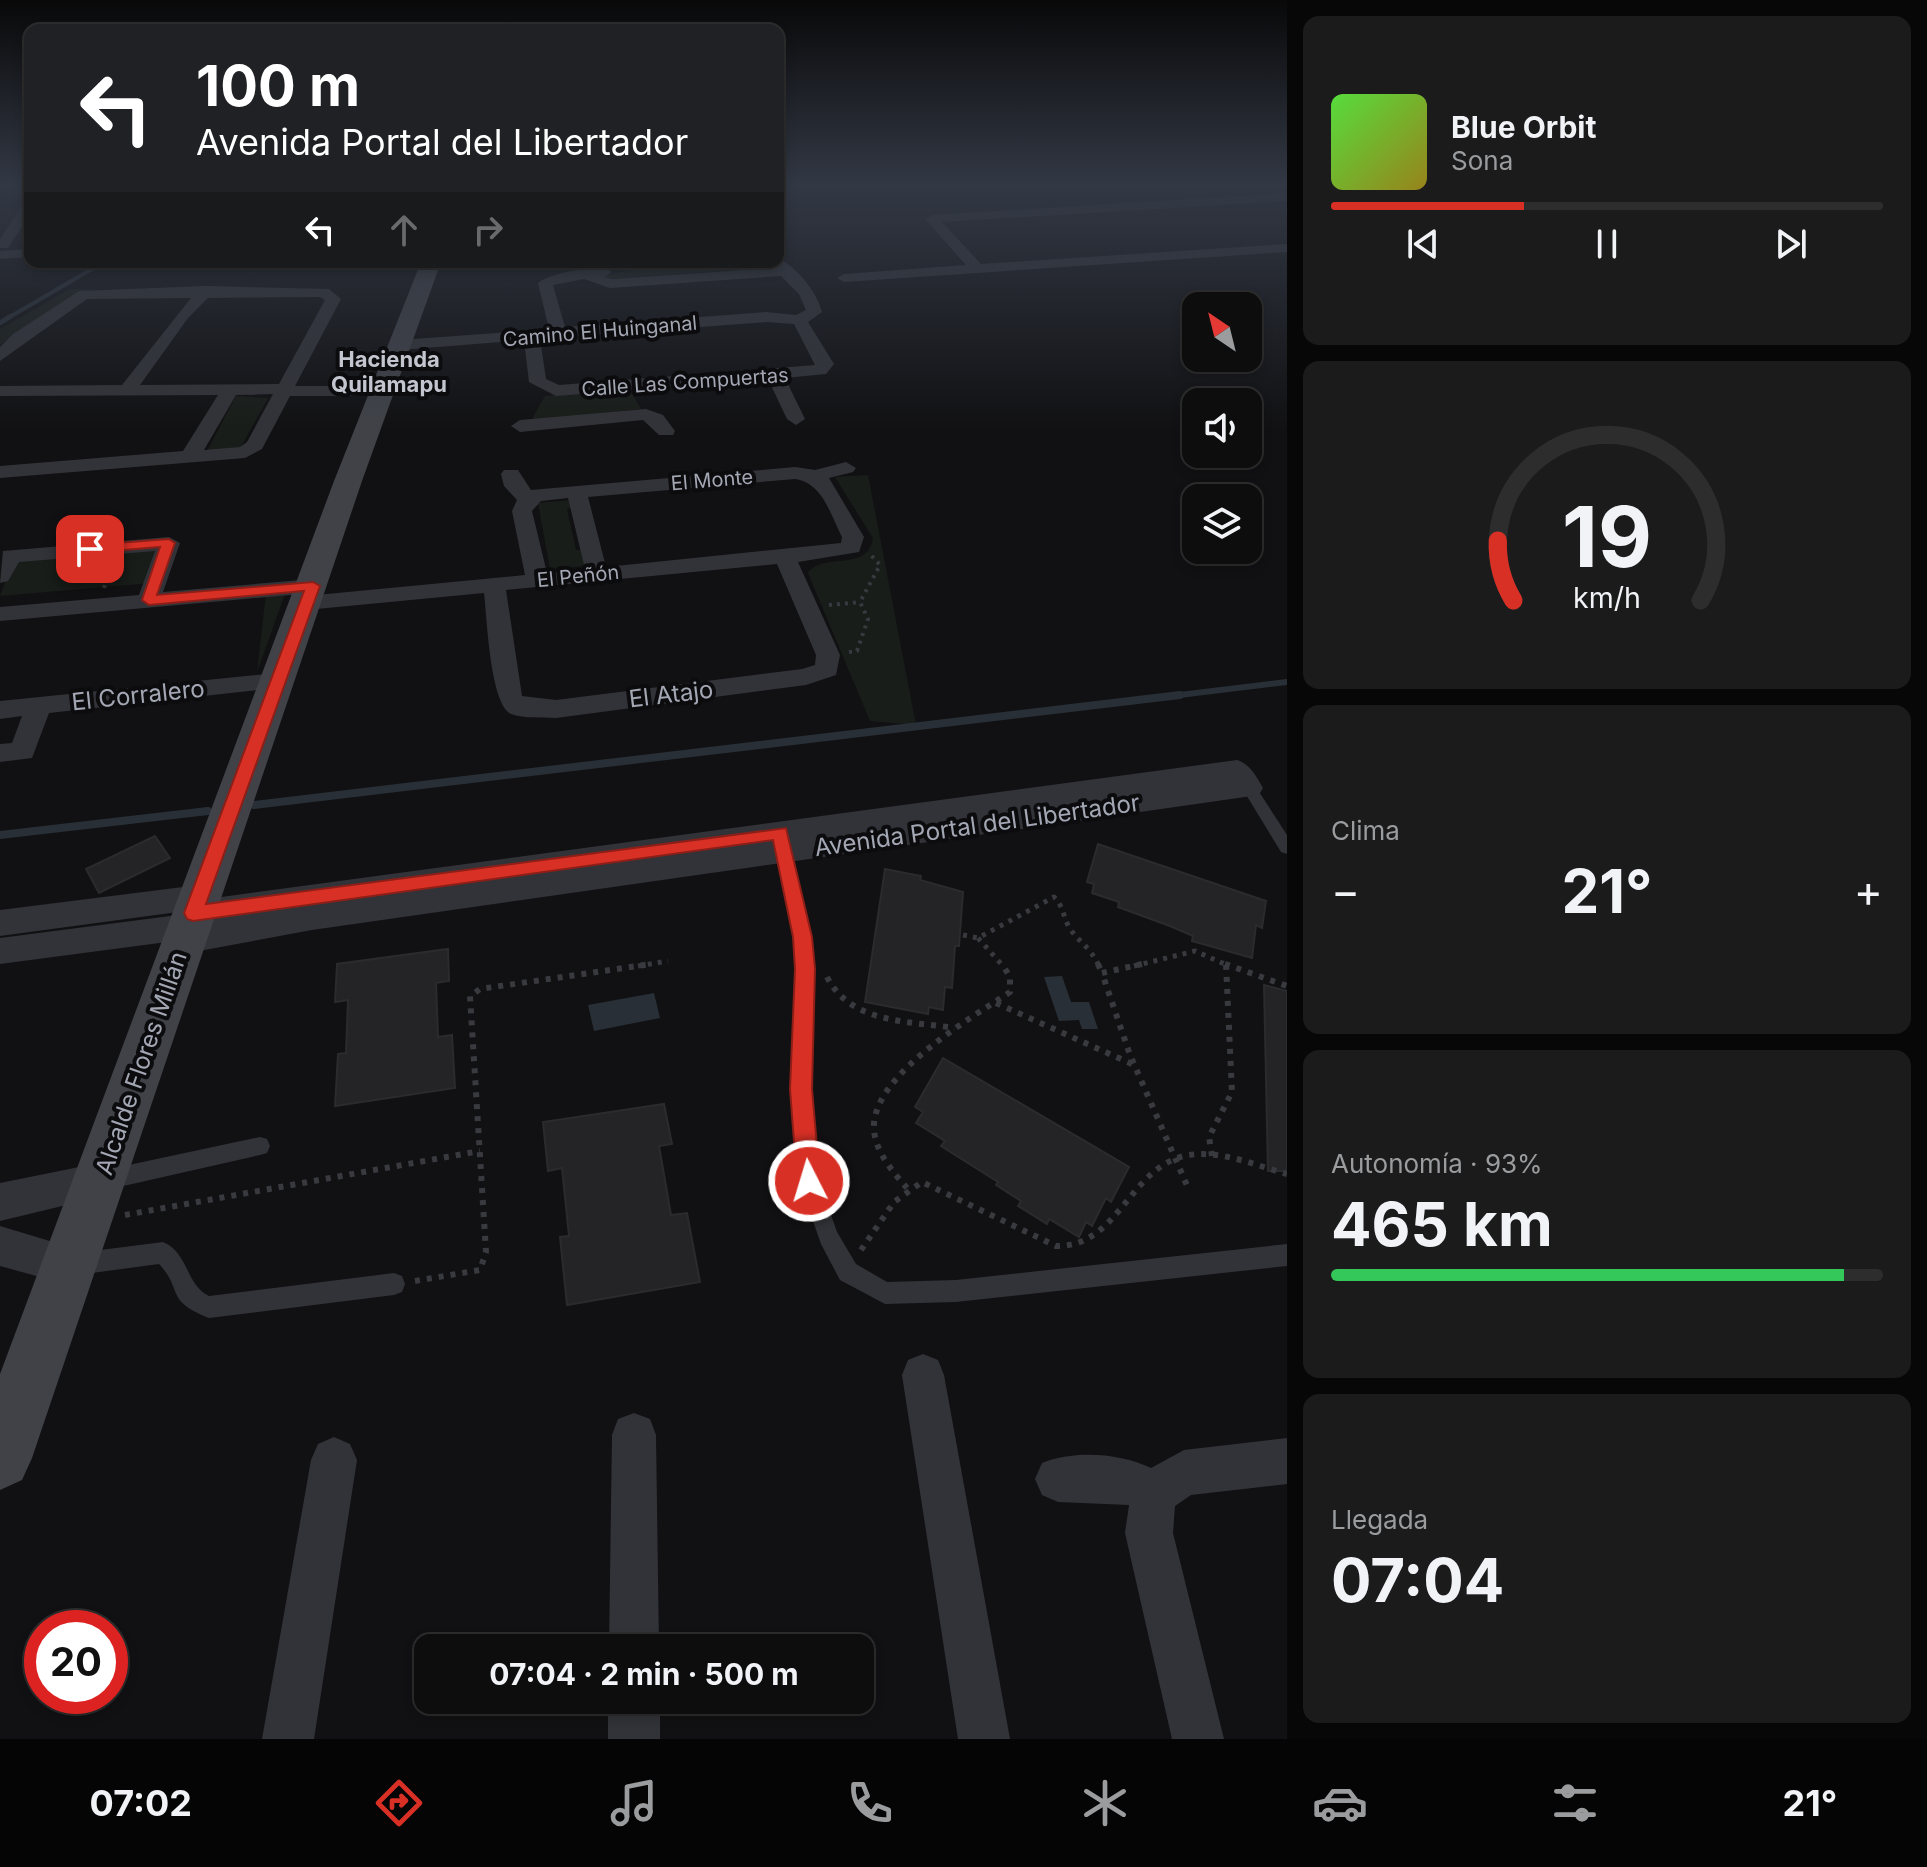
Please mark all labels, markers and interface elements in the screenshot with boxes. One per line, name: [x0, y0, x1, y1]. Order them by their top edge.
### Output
text: 100 m: [196, 52, 360, 120]
icon: left: [64, 56, 168, 160]
text: Blue Orbit: [1451, 109, 1596, 145]
text: Avenida Portal del Libertador: [196, 120, 688, 164]
text: Sona: [1451, 145, 1513, 176]
icon: left: [298, 208, 342, 252]
icon: ahead: [382, 208, 426, 252]
icon: right: [466, 208, 510, 252]
icon: previous: [1401, 222, 1445, 266]
icon: pause: [1585, 222, 1629, 266]
icon: next: [1769, 222, 1813, 266]
north arrow: [1182, 292, 1262, 372]
map controls: [1182, 292, 1262, 564]
street label: Camino El Huinganal: [502, 311, 698, 351]
district label: Hacienda Quilamapu: [331, 346, 447, 397]
street label: Calle Las Compuertas: [581, 363, 789, 401]
button: sound: [1182, 388, 1262, 468]
street label: El Monte: [670, 464, 754, 496]
button: layers: [1182, 484, 1262, 564]
text: 19: [1562, 485, 1652, 586]
pin: [56, 515, 124, 583]
icon: arrive: [68, 527, 112, 571]
street label: El Peñón: [536, 560, 620, 592]
text: km/h: [1573, 580, 1641, 615]
street label: El Corralero: [70, 674, 206, 716]
street label: El Atajo: [627, 674, 715, 714]
street label: Avenida Portal del Libertador: [812, 788, 1142, 862]
text: Clima: [1331, 815, 1400, 846]
text: 21°: [1561, 855, 1653, 927]
text: −: [1331, 864, 1360, 918]
text: +: [1854, 864, 1883, 918]
street label: Alcalde Flores Millán: [89, 948, 193, 1178]
position arrow: [767, 1139, 851, 1223]
text: Autonomía · 93%: [1331, 1148, 1543, 1179]
text: 465 km: [1331, 1188, 1553, 1260]
text: Llegada: [1331, 1504, 1428, 1535]
text: 07:04: [1331, 1544, 1504, 1616]
speed limit sign: 20: [24, 1610, 128, 1714]
text: 07:04 · 2 min · 500 m: [489, 1656, 799, 1692]
icon: directions: [371, 1775, 427, 1831]
icon: music: [606, 1775, 662, 1831]
icon: phone: [842, 1775, 898, 1831]
icon: climate: [1077, 1775, 1133, 1831]
icon: car: [1312, 1775, 1368, 1831]
icon: filters: [1547, 1775, 1603, 1831]
text: 07:02: [90, 1781, 192, 1825]
text: 21°: [1783, 1781, 1837, 1825]

